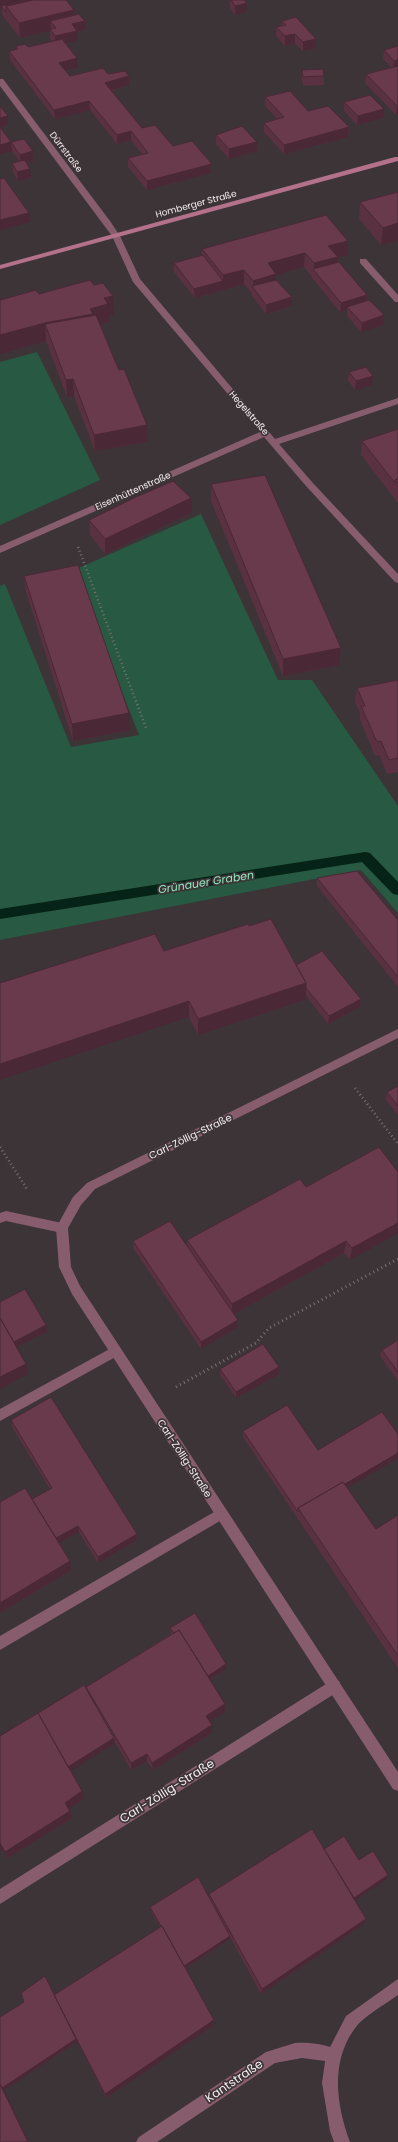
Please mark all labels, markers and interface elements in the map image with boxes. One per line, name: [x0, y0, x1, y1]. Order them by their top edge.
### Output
street label: Dürrstraße: [47, 129, 85, 175]
street label: Homberger Straße: [154, 187, 238, 221]
street label: Hegelstraße: [226, 388, 272, 438]
street label: Eisenhüttenstraße: [93, 469, 173, 513]
water label: Grünauer Graben: [157, 867, 255, 897]
street label: Carl-Zöllig-Straße: [146, 1110, 234, 1163]
street label: Carl-Zöllig-Straße: [154, 1416, 216, 1500]
street label: Carl-Zöllig-Straße: [116, 1755, 217, 1827]
street label: Kantstraße: [202, 2055, 266, 2106]

